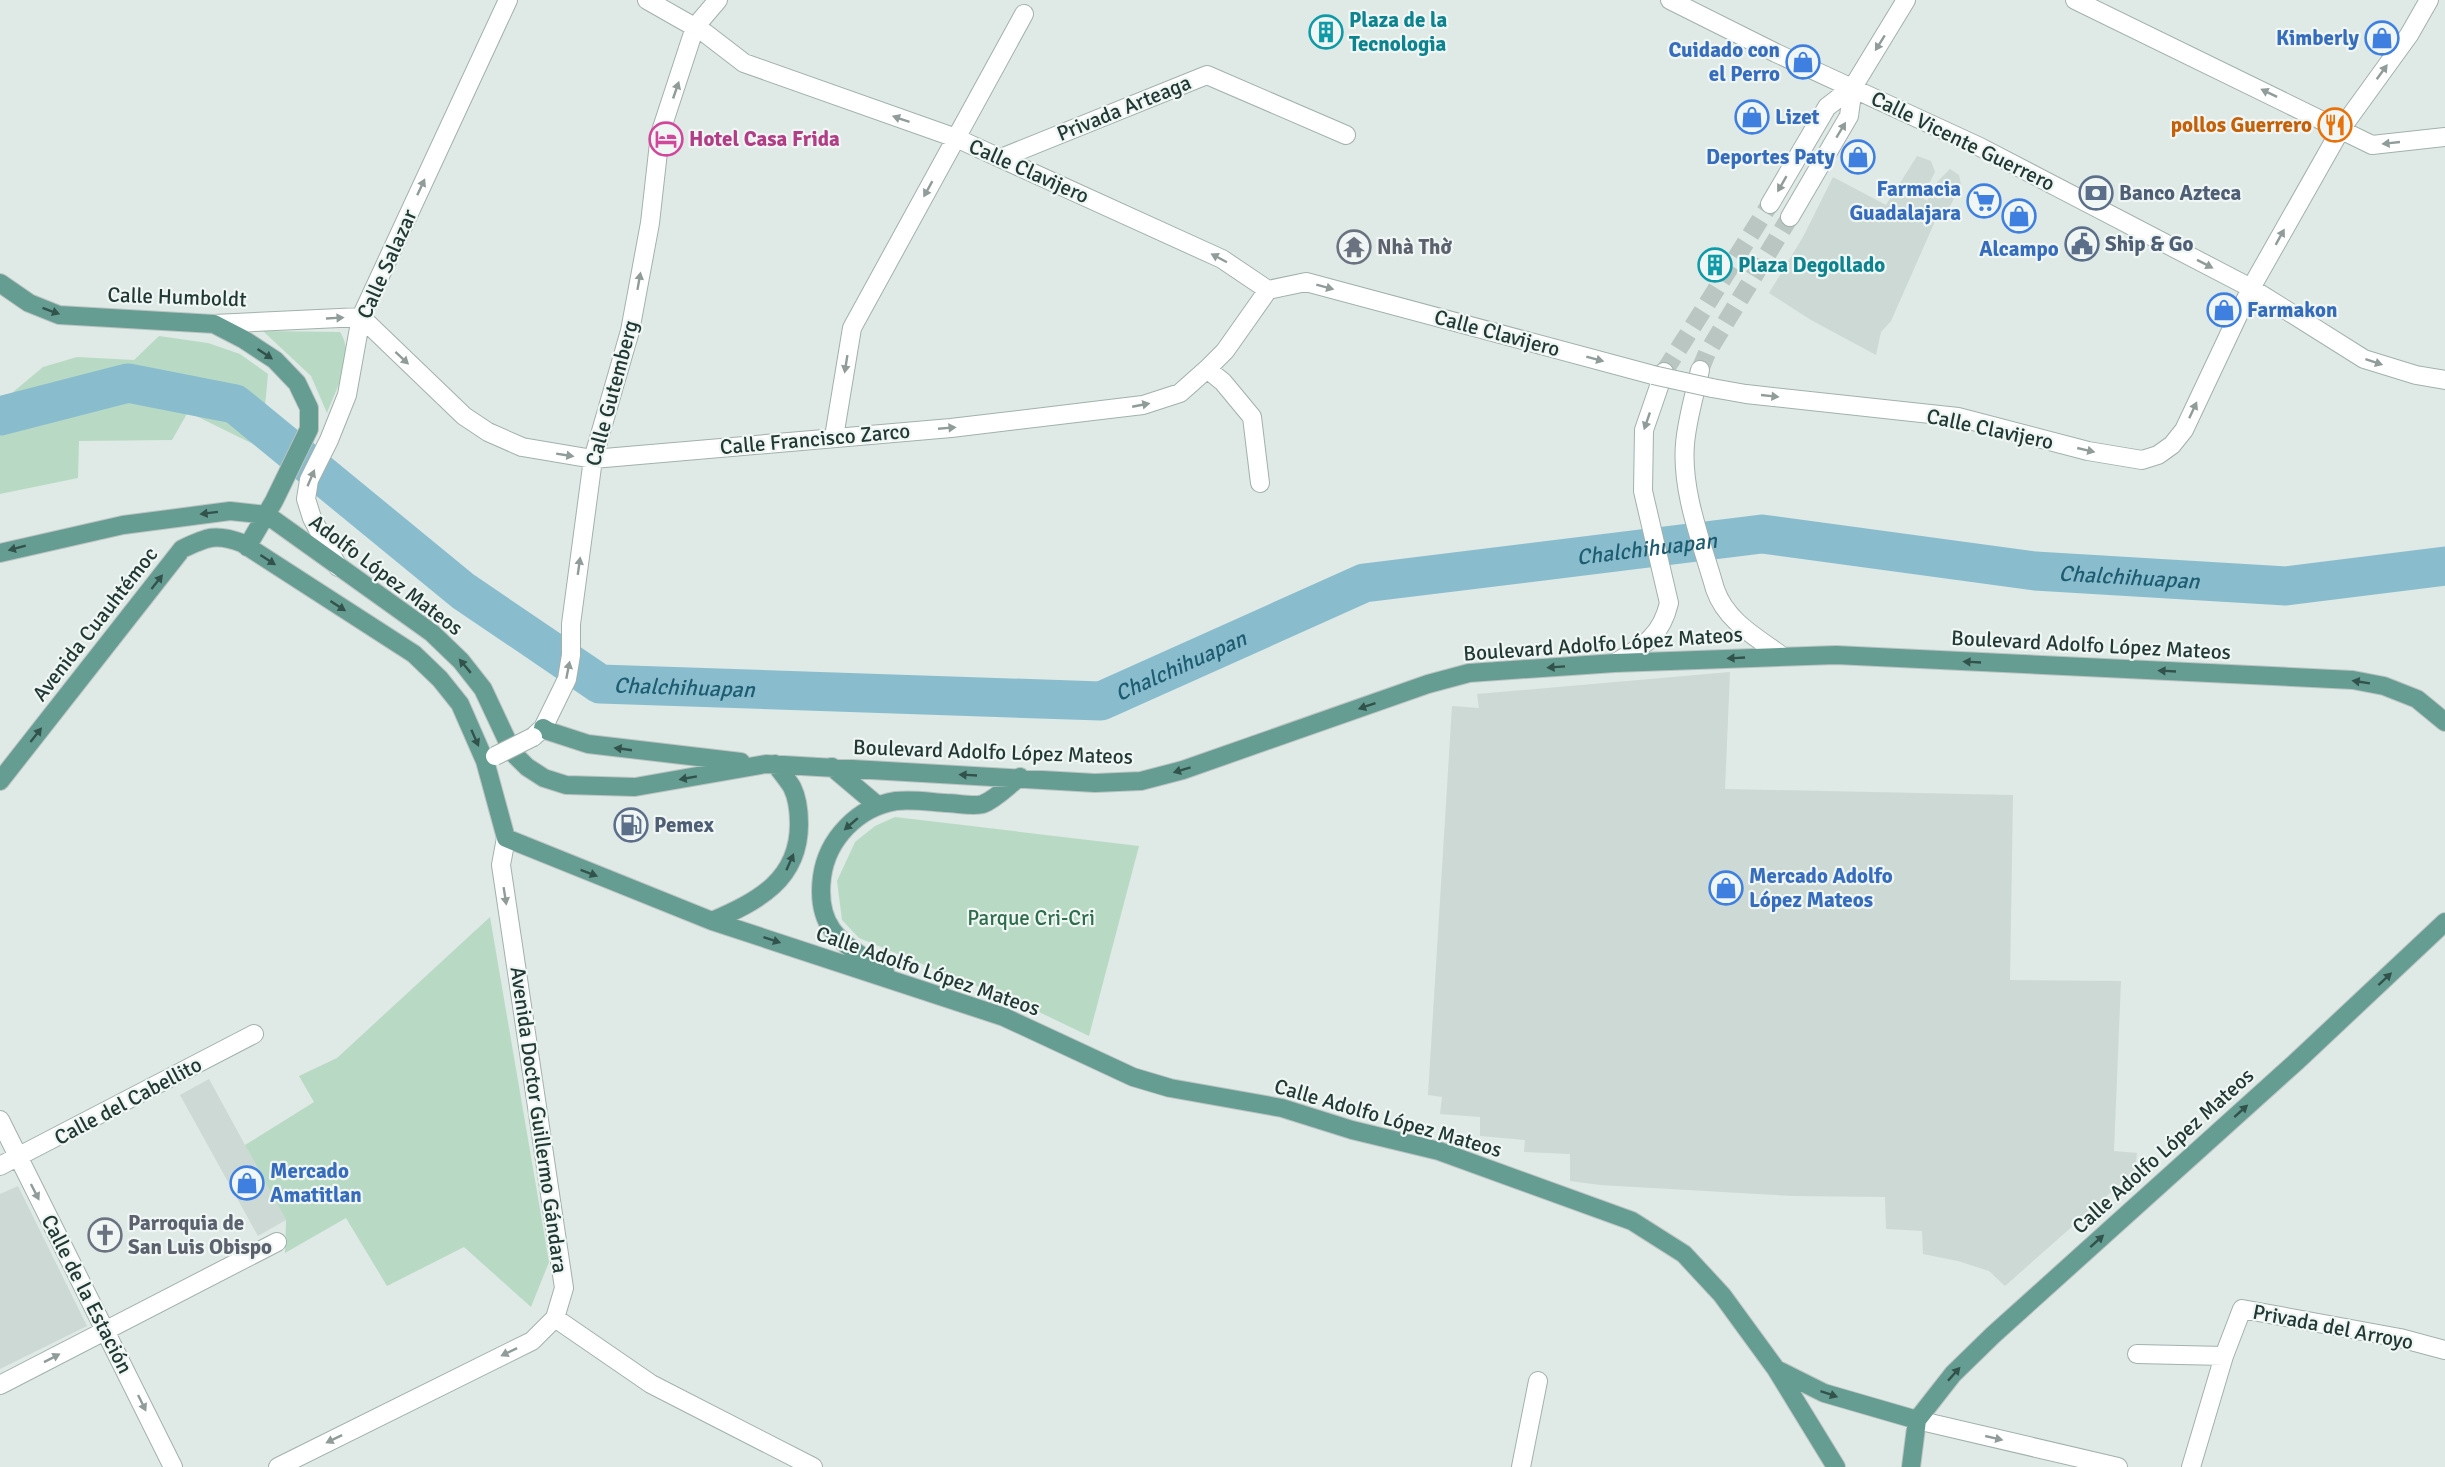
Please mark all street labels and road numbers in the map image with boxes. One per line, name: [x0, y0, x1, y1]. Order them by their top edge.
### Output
street label: Privada Arteaga: [1053, 69, 1195, 147]
street label: Calle Vicente Guerrero: [1867, 85, 2059, 197]
street label: Calle Clavijero: [965, 133, 1093, 209]
street label: Calle Salazar: [351, 205, 423, 323]
street label: Calle Humboldt: [107, 282, 247, 312]
street label: Calle Clavijero: [1431, 304, 1563, 362]
street label: Calle Gutemberg: [580, 317, 644, 469]
street label: Calle Clavijero: [1924, 403, 2056, 455]
street label: Calle Francisco Zarco: [719, 418, 911, 460]
street label: Adolfo López Mateos: [304, 509, 468, 641]
street label: Avenida Cuauhtémoc: [27, 542, 163, 706]
street label: Boulevard Adolfo López Mateos: [1462, 621, 1744, 667]
street label: Boulevard Adolfo López Mateos: [1950, 625, 2232, 665]
street label: Boulevard Adolfo López Mateos: [853, 734, 1133, 770]
street label: Calle Adolfo López Mateos: [812, 920, 1044, 1022]
street label: Avenida Doctor Guillermo Gándara: [505, 965, 573, 1275]
street label: Calle del Cabellito: [50, 1051, 206, 1151]
street label: Calle Adolfo López Mateos: [2067, 1063, 2259, 1239]
street label: Calle Adolfo López Mateos: [1271, 1073, 1505, 1163]
street label: Calle de la Estación: [36, 1210, 138, 1378]
street label: Privada del Arroyo: [2250, 1299, 2416, 1355]

